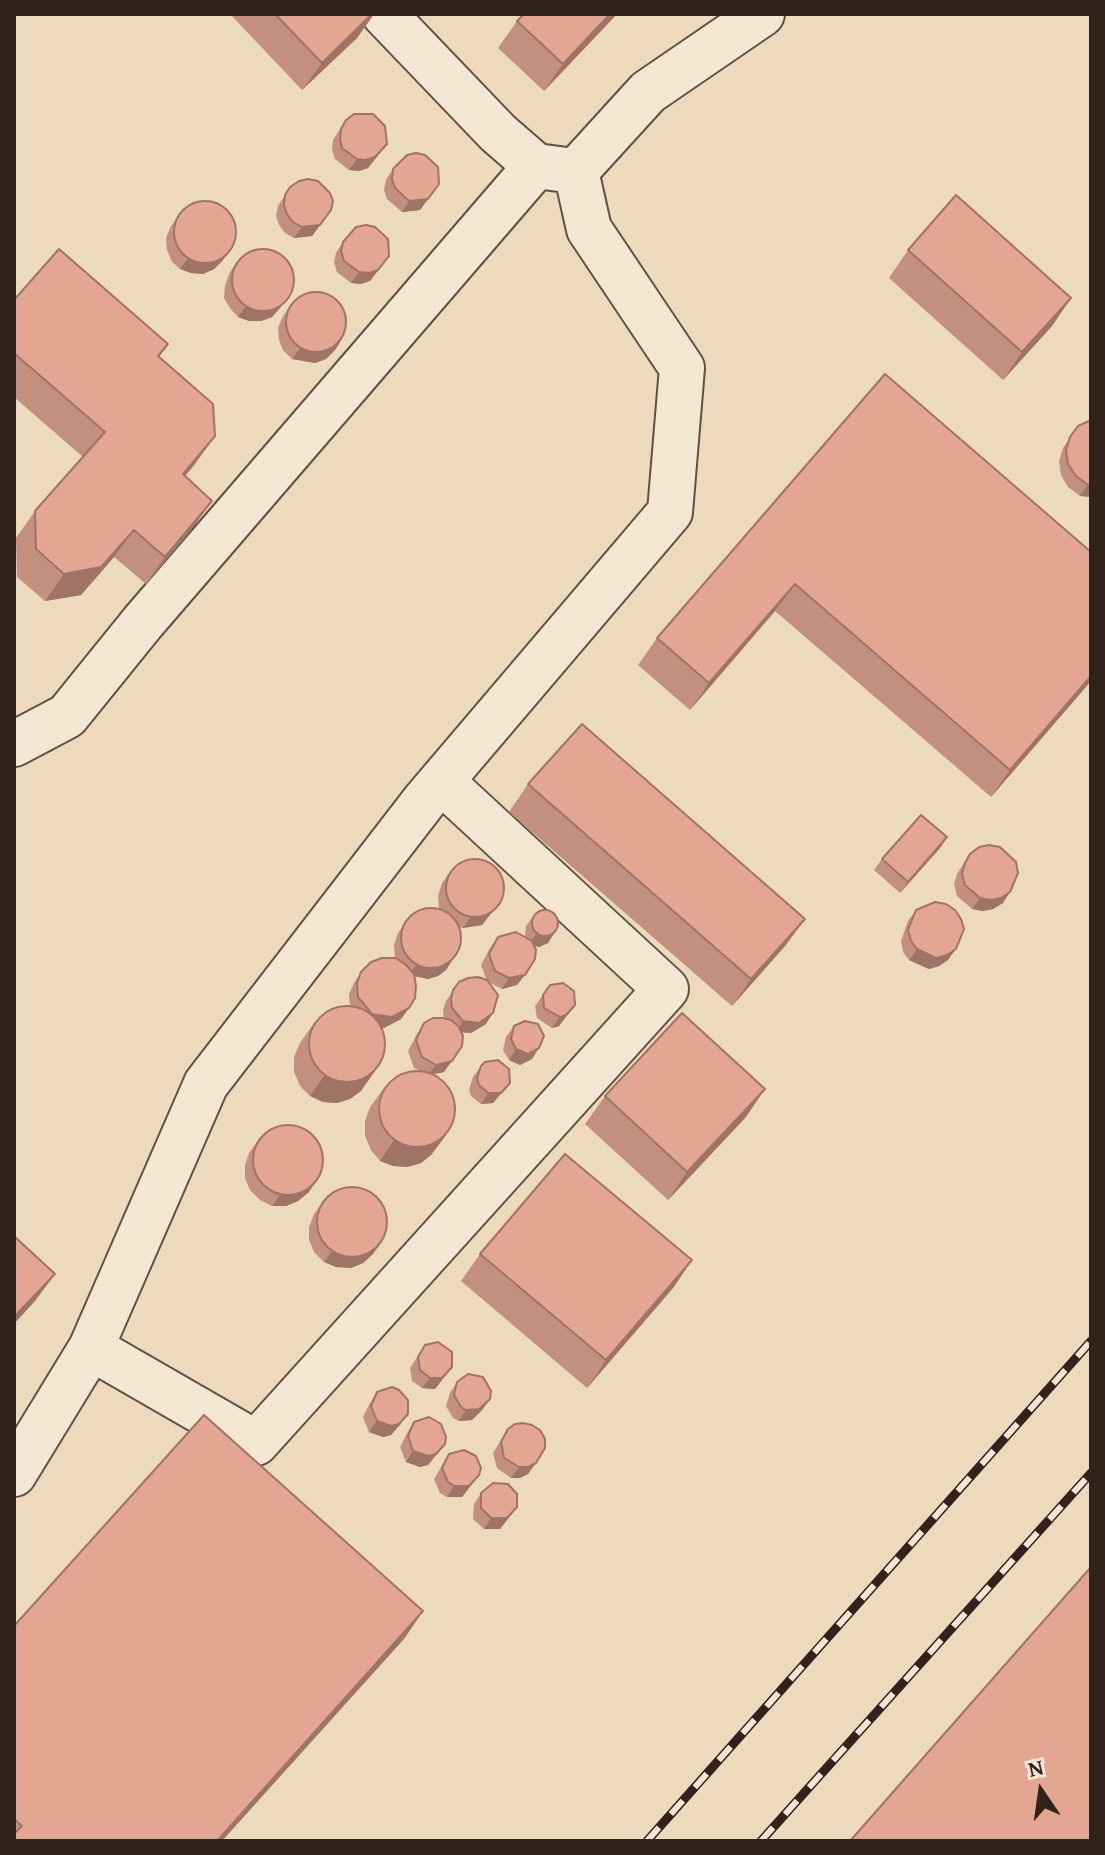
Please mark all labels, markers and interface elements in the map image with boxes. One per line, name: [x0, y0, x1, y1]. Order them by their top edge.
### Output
text: N: [1025, 1750, 1046, 1785]
north arrow: [1001, 1751, 1081, 1831]

